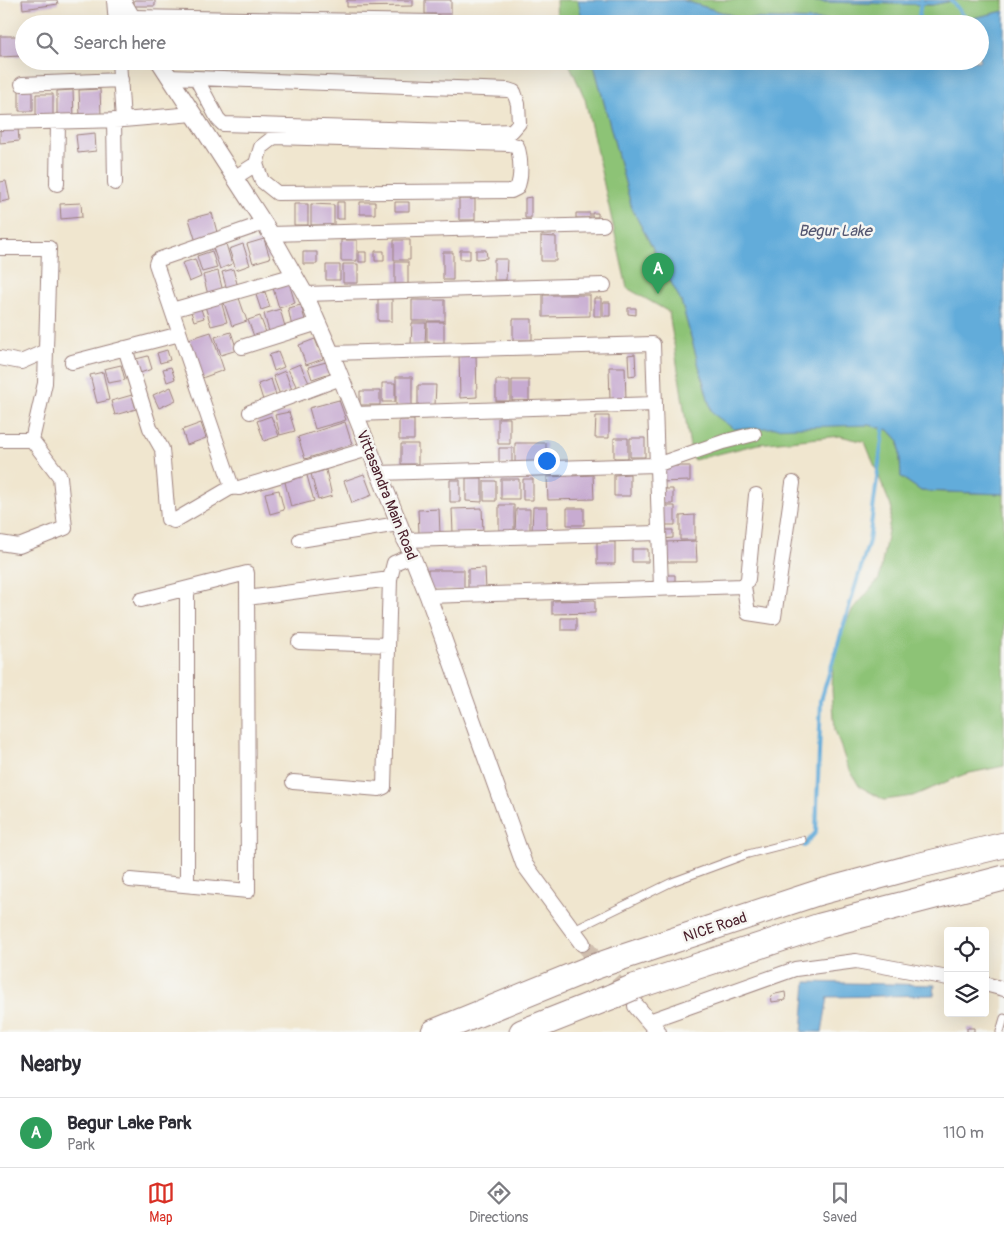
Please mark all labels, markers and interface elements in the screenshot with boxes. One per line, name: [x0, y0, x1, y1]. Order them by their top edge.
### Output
search box: [15, 15, 989, 70]
icon: search: [33, 29, 61, 57]
text: Search here: [73, 31, 166, 55]
water label: Begur Lake: [798, 221, 874, 241]
pin: A: [642, 253, 674, 294]
street label: Vittasandra Main Road: [352, 427, 421, 563]
your location: [534, 448, 560, 474]
street label: NICE Road: [681, 908, 749, 947]
map controls: [944, 927, 989, 1017]
button: locate: [944, 927, 989, 972]
button: layers: [944, 972, 989, 1017]
text: Nearby: [20, 1051, 81, 1078]
text: Begur Lake Park: [67, 1111, 191, 1135]
text: A: [31, 1123, 41, 1143]
text: 110 m: [943, 1123, 984, 1143]
text: Park: [67, 1135, 95, 1155]
tab: Map: [147, 1179, 175, 1226]
tab: Directions: [469, 1179, 528, 1226]
tab: Saved: [822, 1179, 857, 1226]

